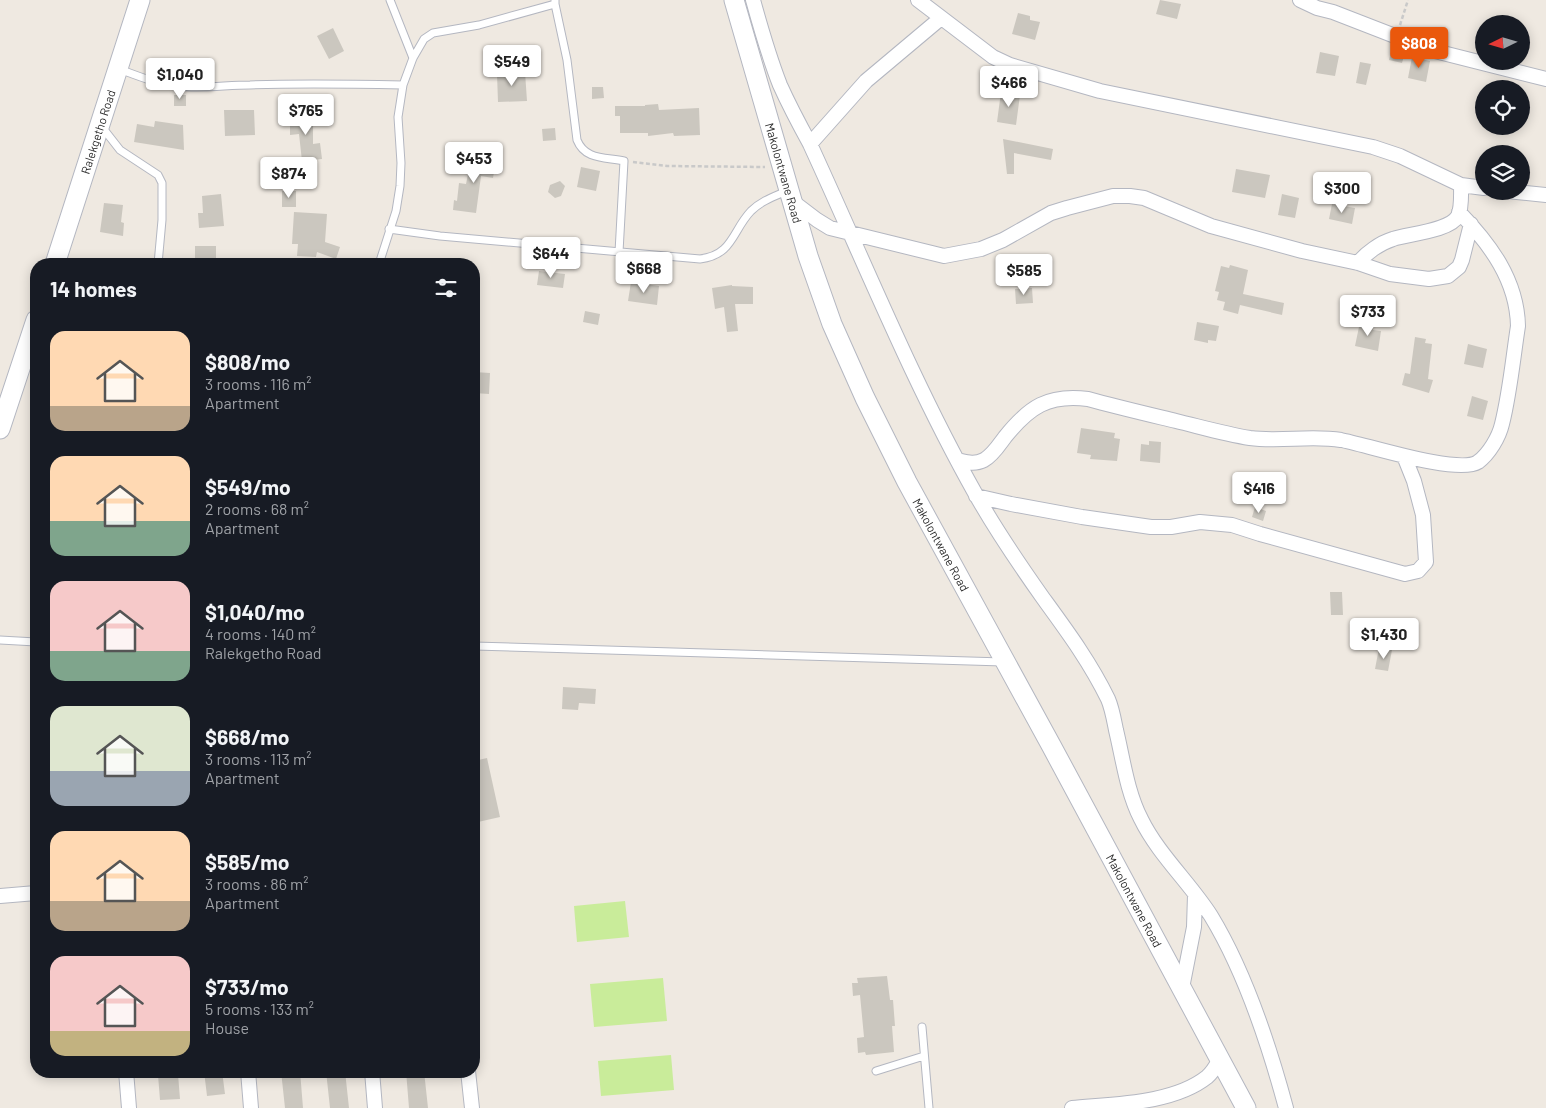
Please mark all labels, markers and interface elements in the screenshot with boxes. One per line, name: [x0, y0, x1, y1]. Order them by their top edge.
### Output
north arrow: [1475, 15, 1530, 70]
map controls: [1475, 15, 1530, 200]
pin: $808: [1389, 27, 1449, 69]
text: $808: [1401, 33, 1437, 52]
pin: $549: [482, 44, 542, 87]
text: $549: [494, 51, 530, 70]
pin: $1,040: [139, 58, 221, 100]
text: $1,040: [157, 64, 203, 83]
pin: $466: [979, 66, 1039, 108]
text: $466: [991, 72, 1027, 91]
button: locate: [1475, 80, 1530, 135]
street label: Ralekgetho Road: [78, 88, 118, 176]
pin: $765: [276, 94, 336, 136]
text: $765: [289, 100, 323, 119]
street label: Makolontwane Road: [763, 121, 805, 225]
pin: $453: [444, 142, 504, 184]
button: layers: [1475, 145, 1530, 200]
text: $453: [456, 148, 492, 167]
pin: $874: [259, 156, 319, 199]
text: $874: [271, 163, 307, 182]
pin: $300: [1312, 172, 1372, 214]
text: $300: [1324, 178, 1360, 197]
pin: $644: [521, 236, 581, 279]
text: $644: [532, 243, 570, 262]
pin: $668: [614, 252, 674, 294]
pin: $585: [994, 254, 1054, 296]
text: $668: [627, 258, 662, 277]
text: $585: [1006, 260, 1042, 279]
icon: filters: [432, 274, 460, 302]
text: 14 homes: [50, 276, 137, 301]
pin: $733: [1338, 294, 1398, 337]
text: $733: [1351, 301, 1385, 320]
text: $808/mo: [205, 349, 290, 374]
icon: home: [90, 351, 150, 411]
text: 3 rooms · 116 m²: [205, 374, 311, 393]
text: Apartment: [205, 393, 280, 412]
pin: $416: [1229, 472, 1289, 514]
text: $549/mo: [205, 474, 291, 499]
icon: home: [90, 476, 150, 536]
text: $416: [1243, 478, 1275, 497]
street label: Makolontwane Road: [910, 496, 972, 594]
text: 2 rooms · 68 m²: [205, 499, 309, 518]
text: Apartment: [205, 518, 280, 537]
text: $1,040/mo: [205, 599, 305, 624]
icon: home: [90, 601, 150, 661]
pin: $1,430: [1343, 618, 1425, 660]
text: 4 rooms · 140 m²: [205, 624, 316, 643]
text: $1,430: [1361, 624, 1407, 643]
text: Ralekgetho Road: [205, 643, 322, 662]
text: $668/mo: [205, 724, 289, 749]
icon: home: [90, 726, 150, 786]
text: 3 rooms · 113 m²: [205, 749, 311, 768]
text: Apartment: [205, 768, 280, 787]
text: $585/mo: [205, 849, 290, 874]
icon: home: [90, 851, 150, 911]
street label: Makolontwane Road: [1104, 852, 1165, 950]
text: 3 rooms · 86 m²: [205, 874, 309, 893]
text: Apartment: [205, 893, 280, 912]
text: $733/mo: [205, 974, 289, 999]
icon: home: [90, 976, 150, 1036]
text: 5 rooms · 133 m²: [205, 999, 314, 1018]
text: House: [205, 1018, 249, 1037]

